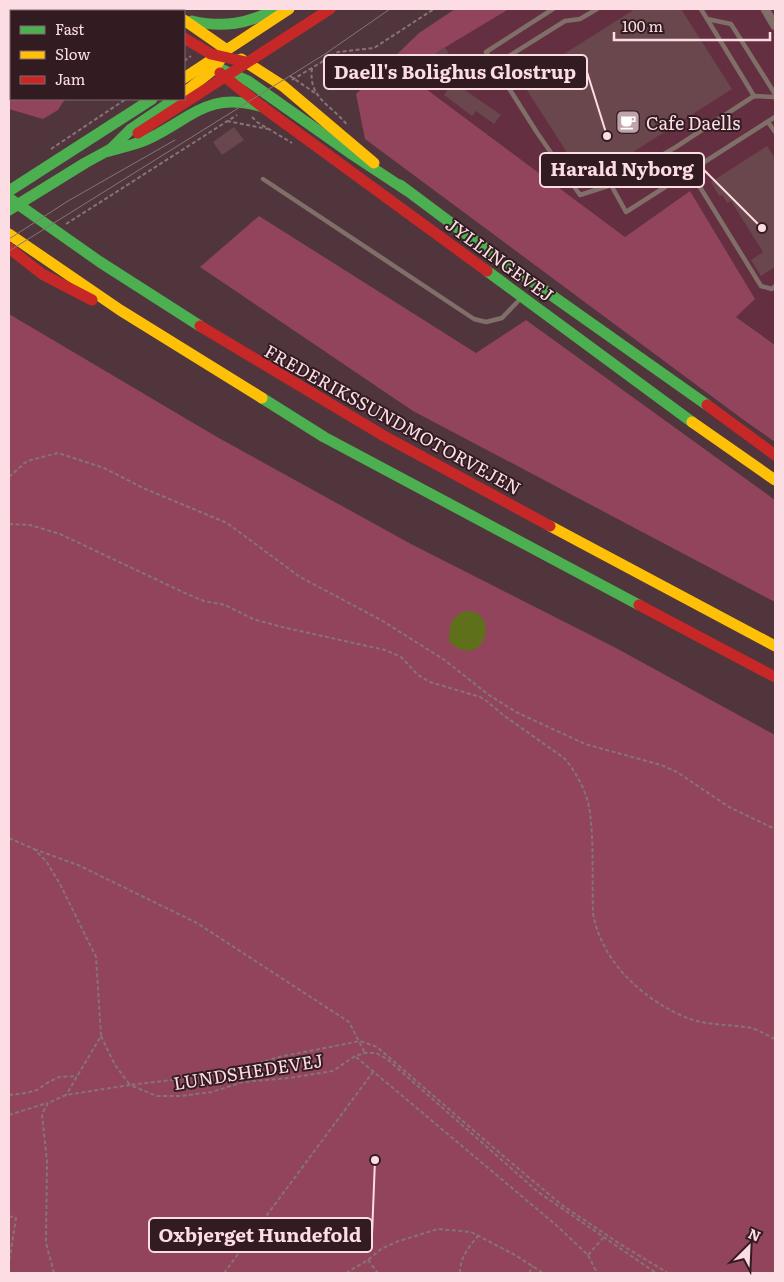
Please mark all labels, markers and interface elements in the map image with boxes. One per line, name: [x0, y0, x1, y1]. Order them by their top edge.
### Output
legend: [10, 10, 185, 100]
scale bar: [614, 10, 770, 42]
text: 100 m: [622, 14, 663, 37]
text: Fast: [55, 17, 84, 40]
text: Slow: [55, 42, 90, 65]
callout: Daell's Bolighus Glostrup: [324, 55, 587, 89]
text: Daell's Bolighus Glostrup: [334, 57, 576, 85]
text: Jam: [55, 67, 86, 90]
cafe icon: Cafe Daells: [615, 109, 641, 135]
place label: Cafe Daells: [646, 109, 740, 136]
callout: Harald Nyborg: [540, 153, 704, 187]
text: Harald Nyborg: [550, 154, 694, 182]
street label: JYLLINGEVEJ: [440, 211, 560, 307]
street label: FREDERIKSSUNDMOTORVEJEN: [260, 337, 526, 501]
street label: LUNDSHEDEVEJ: [171, 1046, 325, 1096]
callout: Oxbjerget Hundefold: [149, 1218, 372, 1252]
text: Oxbjerget Hundefold: [159, 1220, 362, 1248]
north arrow: [724, 1222, 774, 1272]
text: N: [745, 1223, 764, 1246]

